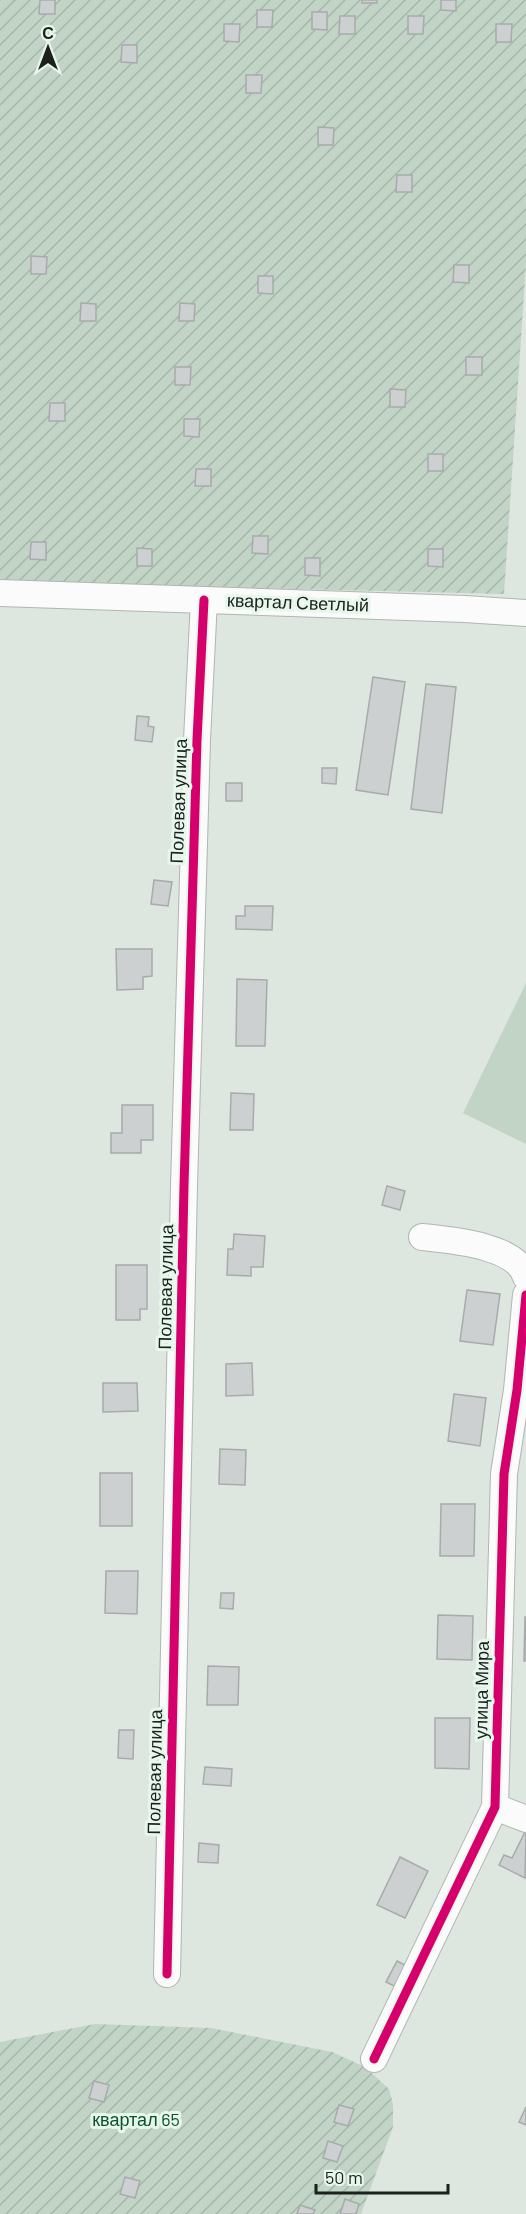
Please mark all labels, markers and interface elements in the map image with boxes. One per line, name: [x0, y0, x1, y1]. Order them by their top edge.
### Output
north arrow: [18, 18, 78, 78]
text: С: [42, 23, 54, 42]
street label: квартал Светлый: [227, 589, 369, 615]
street label: Полевая улица: [165, 737, 191, 864]
street label: Полевая улица: [153, 1223, 177, 1350]
street label: улица Мира: [469, 1640, 493, 1739]
street label: Полевая улица: [142, 1708, 166, 1835]
park label: квартал 65: [92, 2108, 180, 2130]
scale bar: [316, 2157, 448, 2195]
text: 50 m: [325, 2166, 363, 2188]

